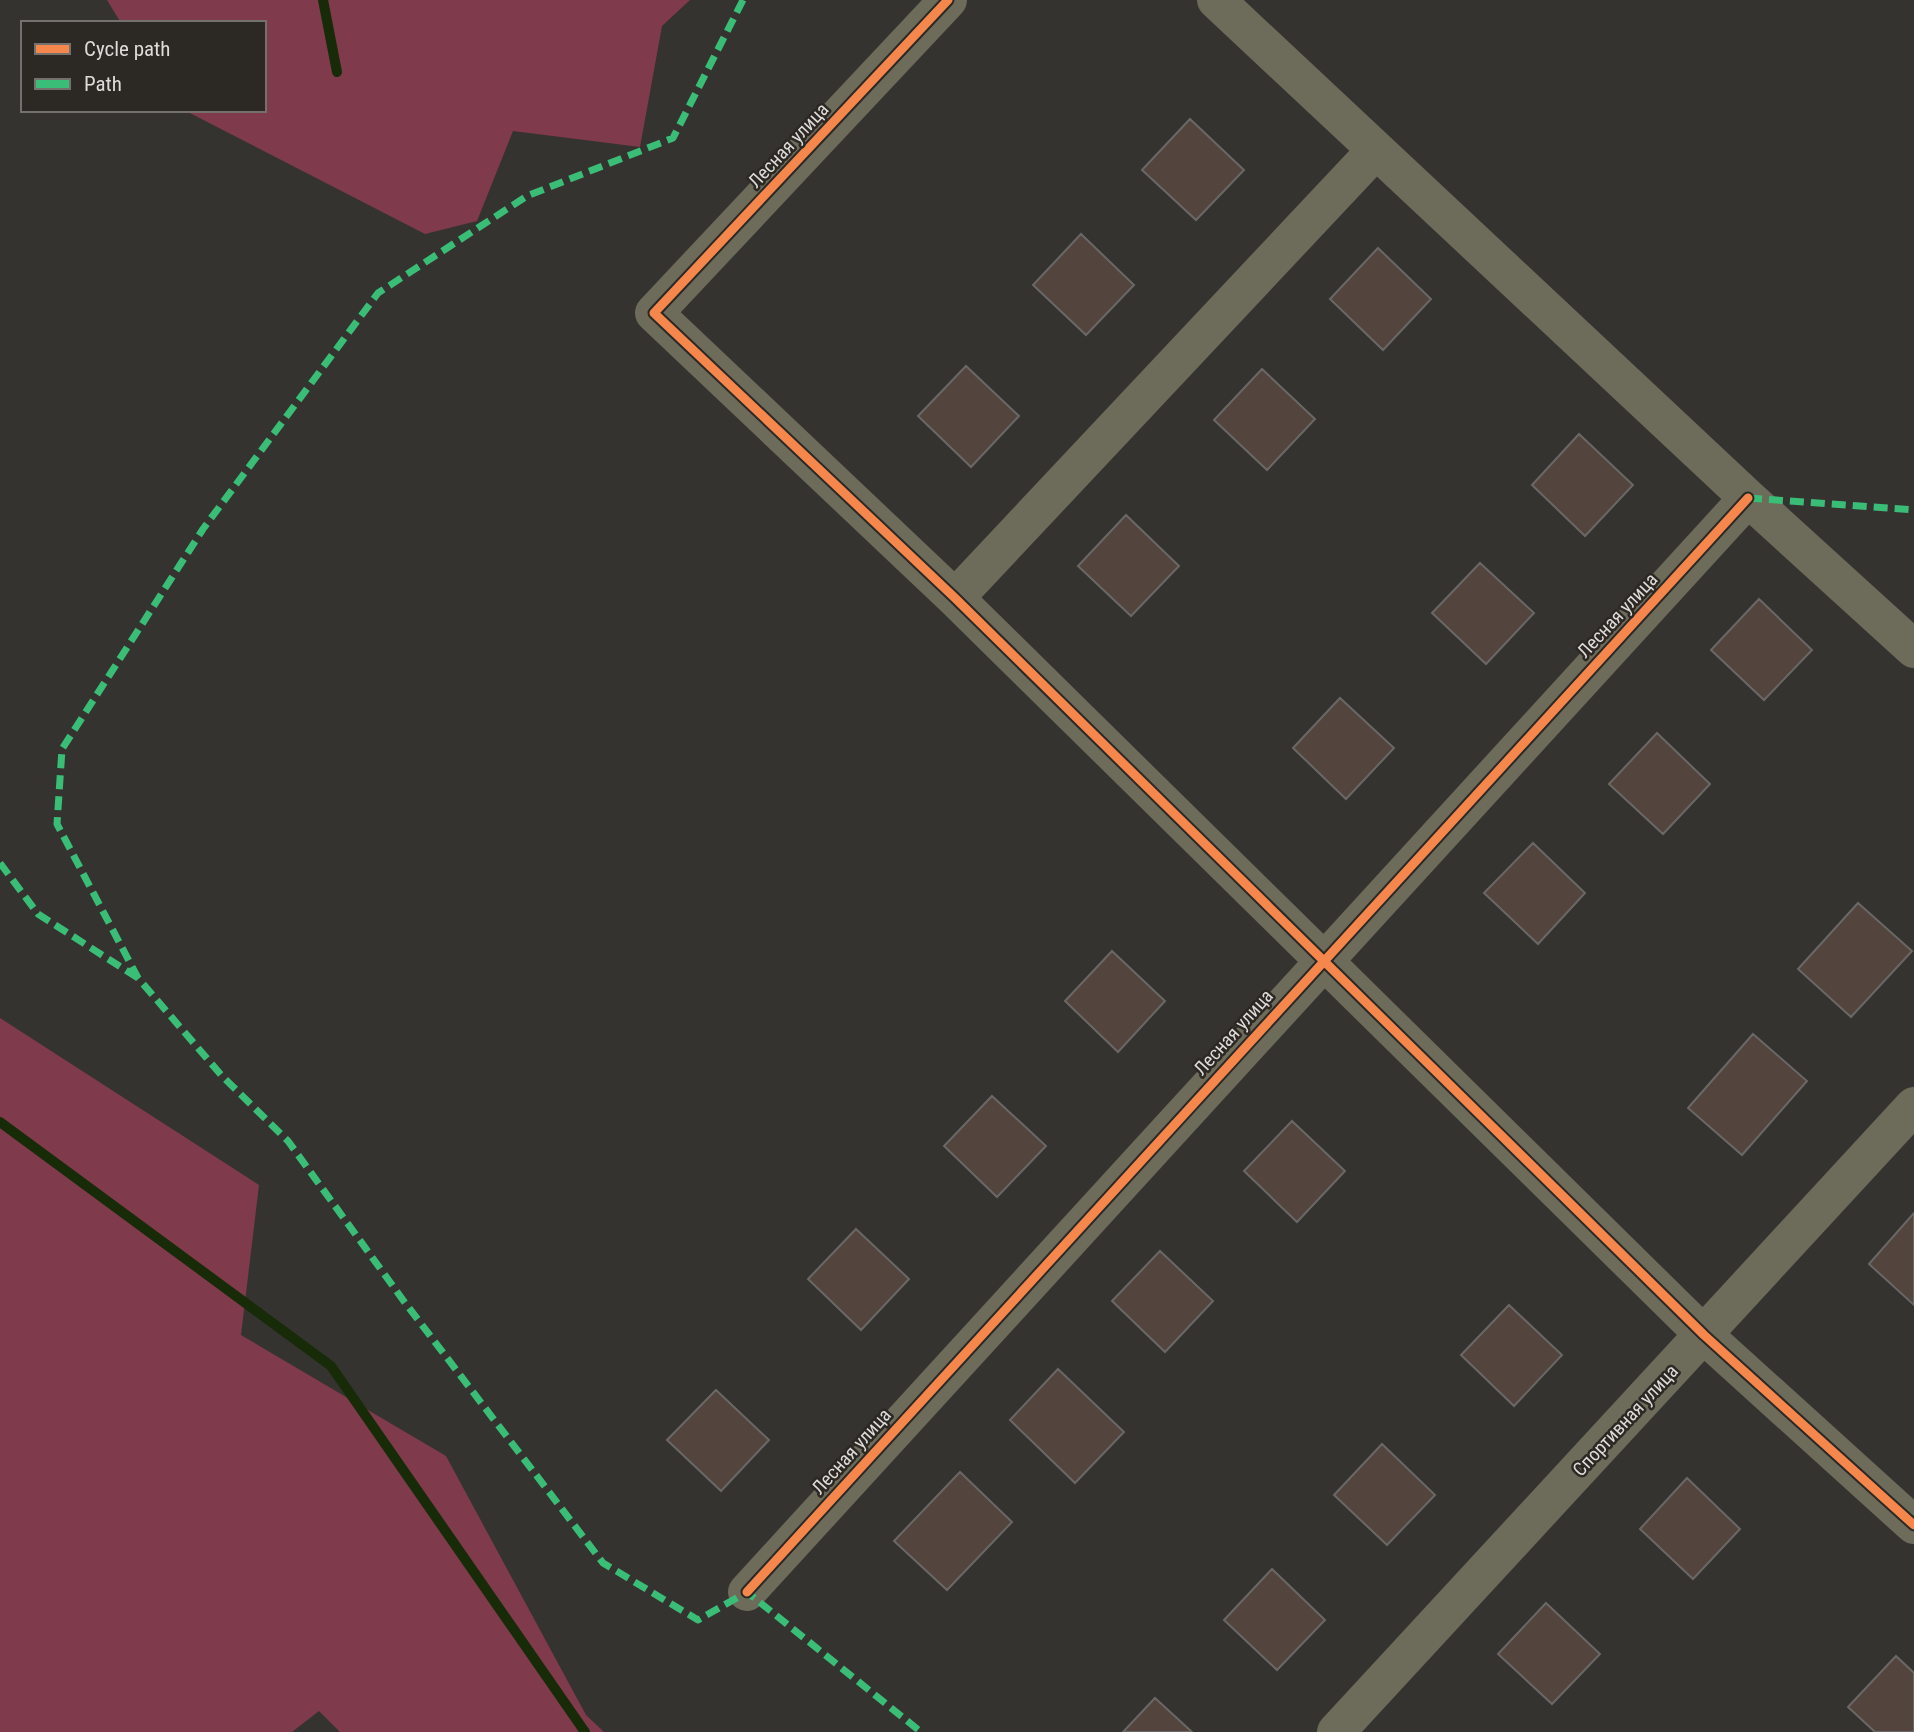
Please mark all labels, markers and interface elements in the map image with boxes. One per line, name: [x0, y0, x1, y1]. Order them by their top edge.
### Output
legend: [21, 21, 266, 112]
text: Cycle path: [84, 37, 170, 61]
text: Path: [84, 72, 122, 96]
street label: Лесная улица: [743, 98, 833, 193]
street label: Лесная улица: [1572, 568, 1662, 663]
street label: Лесная улица: [1189, 985, 1278, 1080]
street label: Спортивная улица: [1568, 1360, 1683, 1481]
street label: Лесная улица: [807, 1404, 896, 1499]

